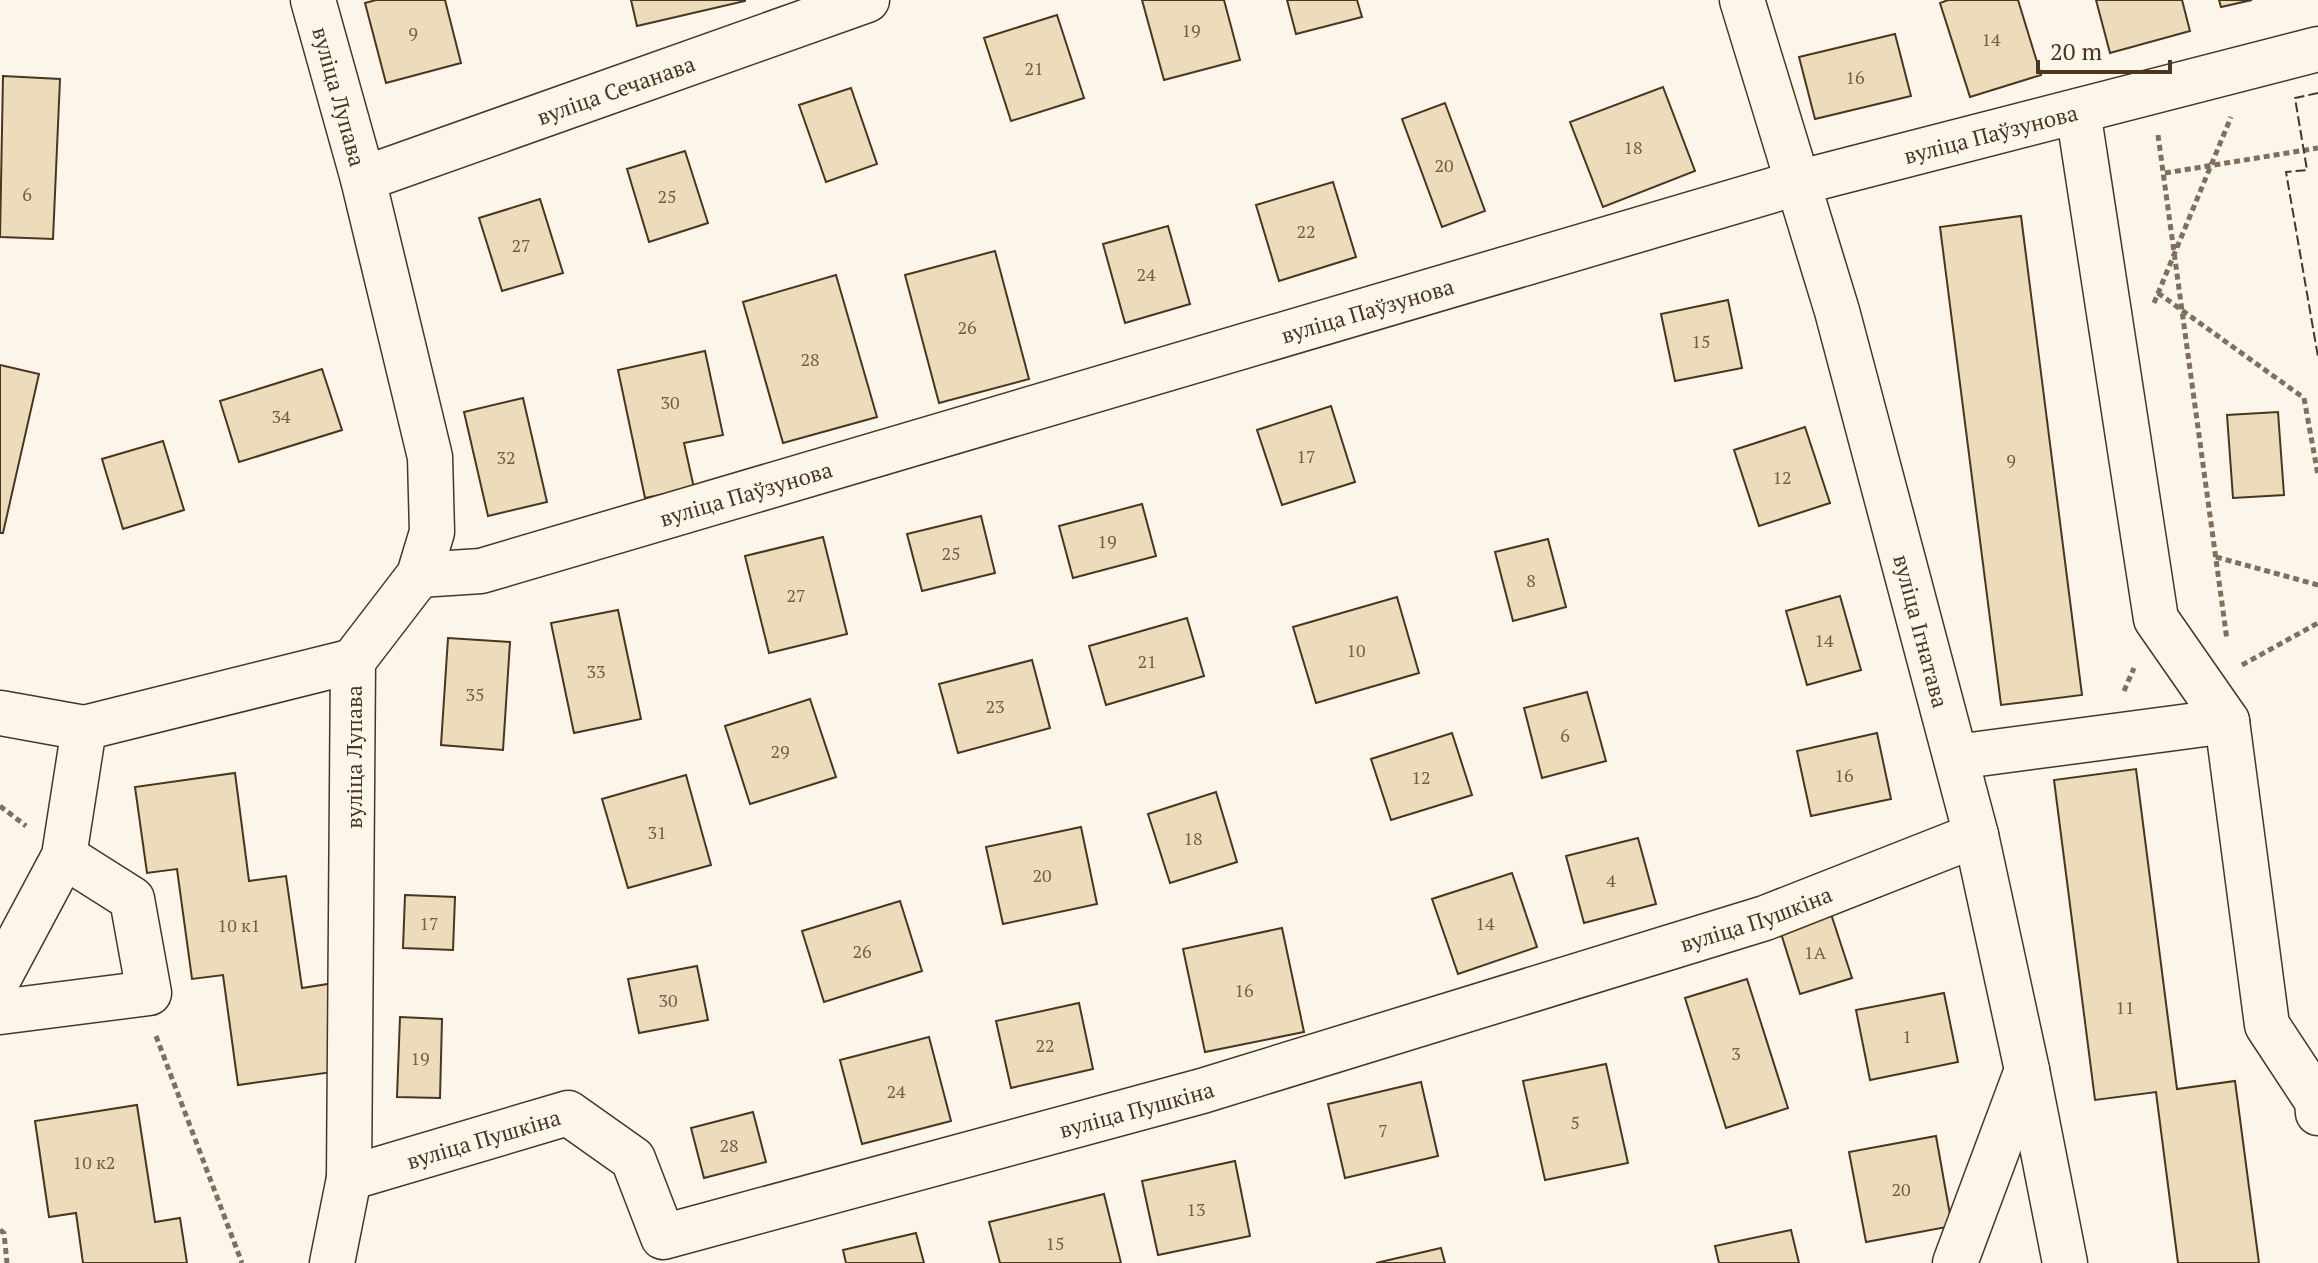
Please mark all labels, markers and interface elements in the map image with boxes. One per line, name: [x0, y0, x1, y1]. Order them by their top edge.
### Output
house number: 19: [1181, 18, 1201, 42]
house number: 9: [408, 21, 418, 45]
street label: вуліца Лупава: [307, 23, 373, 169]
scale bar: [2038, 24, 2170, 74]
house number: 14: [1981, 27, 2001, 51]
text: 20 m: [2050, 35, 2102, 67]
street label: вуліца Сечанава: [533, 48, 699, 131]
house number: 21: [1024, 56, 1044, 80]
house number: 16: [1845, 65, 1865, 89]
street label: вуліца Паўзунова: [1900, 97, 2081, 170]
house number: 18: [1623, 135, 1643, 159]
house number: 20: [1434, 153, 1454, 177]
house number: 6: [22, 182, 32, 206]
house number: 25: [657, 184, 677, 208]
house number: 22: [1296, 219, 1316, 243]
house number: 27: [511, 233, 531, 257]
house number: 24: [1136, 262, 1156, 286]
street label: вуліца Паўзунова: [1277, 271, 1457, 349]
house number: 26: [957, 315, 977, 339]
house number: 15: [1691, 329, 1711, 353]
house number: 28: [800, 347, 820, 371]
house number: 30: [660, 390, 680, 414]
house number: 34: [271, 404, 291, 428]
house number: 17: [1296, 444, 1316, 468]
house number: 32: [496, 445, 516, 469]
house number: 9: [2006, 448, 2016, 472]
street label: вуліца Паўзунова: [656, 454, 835, 532]
house number: 12: [1772, 465, 1792, 489]
house number: 19: [1097, 529, 1117, 553]
house number: 25: [941, 541, 961, 565]
street label: вуліца Ігнатава: [1888, 551, 1956, 711]
house number: 8: [1526, 568, 1536, 592]
house number: 27: [786, 583, 806, 607]
house number: 14: [1814, 628, 1834, 652]
house number: 10: [1346, 638, 1366, 662]
house number: 21: [1137, 649, 1157, 673]
house number: 33: [586, 659, 606, 683]
house number: 35: [465, 682, 485, 706]
street label: вуліца Лупава: [339, 685, 368, 829]
house number: 23: [985, 694, 1005, 718]
house number: 6: [1560, 723, 1570, 747]
house number: 29: [770, 739, 790, 763]
house number: 16: [1834, 763, 1854, 787]
house number: 12: [1411, 765, 1431, 789]
house number: 31: [647, 820, 667, 844]
house number: 18: [1183, 826, 1203, 850]
house number: 20: [1032, 863, 1052, 887]
house number: 4: [1606, 868, 1616, 892]
street label: вуліца Пушкіна: [1676, 879, 1836, 958]
house number: 17: [419, 911, 439, 935]
house number: 14: [1475, 911, 1495, 935]
house number: 10 к1: [218, 913, 260, 937]
house number: 26: [852, 939, 872, 963]
house number: 1А: [1804, 940, 1827, 964]
house number: 16: [1234, 978, 1254, 1002]
house number: 30: [658, 988, 678, 1012]
house number: 11: [2115, 995, 2135, 1019]
house number: 1: [1902, 1024, 1912, 1048]
house number: 22: [1035, 1033, 1055, 1057]
house number: 3: [1731, 1041, 1741, 1065]
house number: 19: [410, 1046, 430, 1070]
street label: вуліца Пушкіна: [1056, 1074, 1217, 1144]
house number: 24: [886, 1079, 906, 1103]
street label: вуліца Пушкіна: [403, 1102, 564, 1175]
house number: 5: [1570, 1110, 1580, 1134]
house number: 7: [1378, 1118, 1388, 1142]
house number: 28: [719, 1133, 739, 1157]
house number: 10 к2: [73, 1150, 115, 1174]
house number: 20: [1891, 1177, 1911, 1201]
house number: 13: [1186, 1197, 1206, 1221]
house number: 15: [1045, 1231, 1065, 1255]

